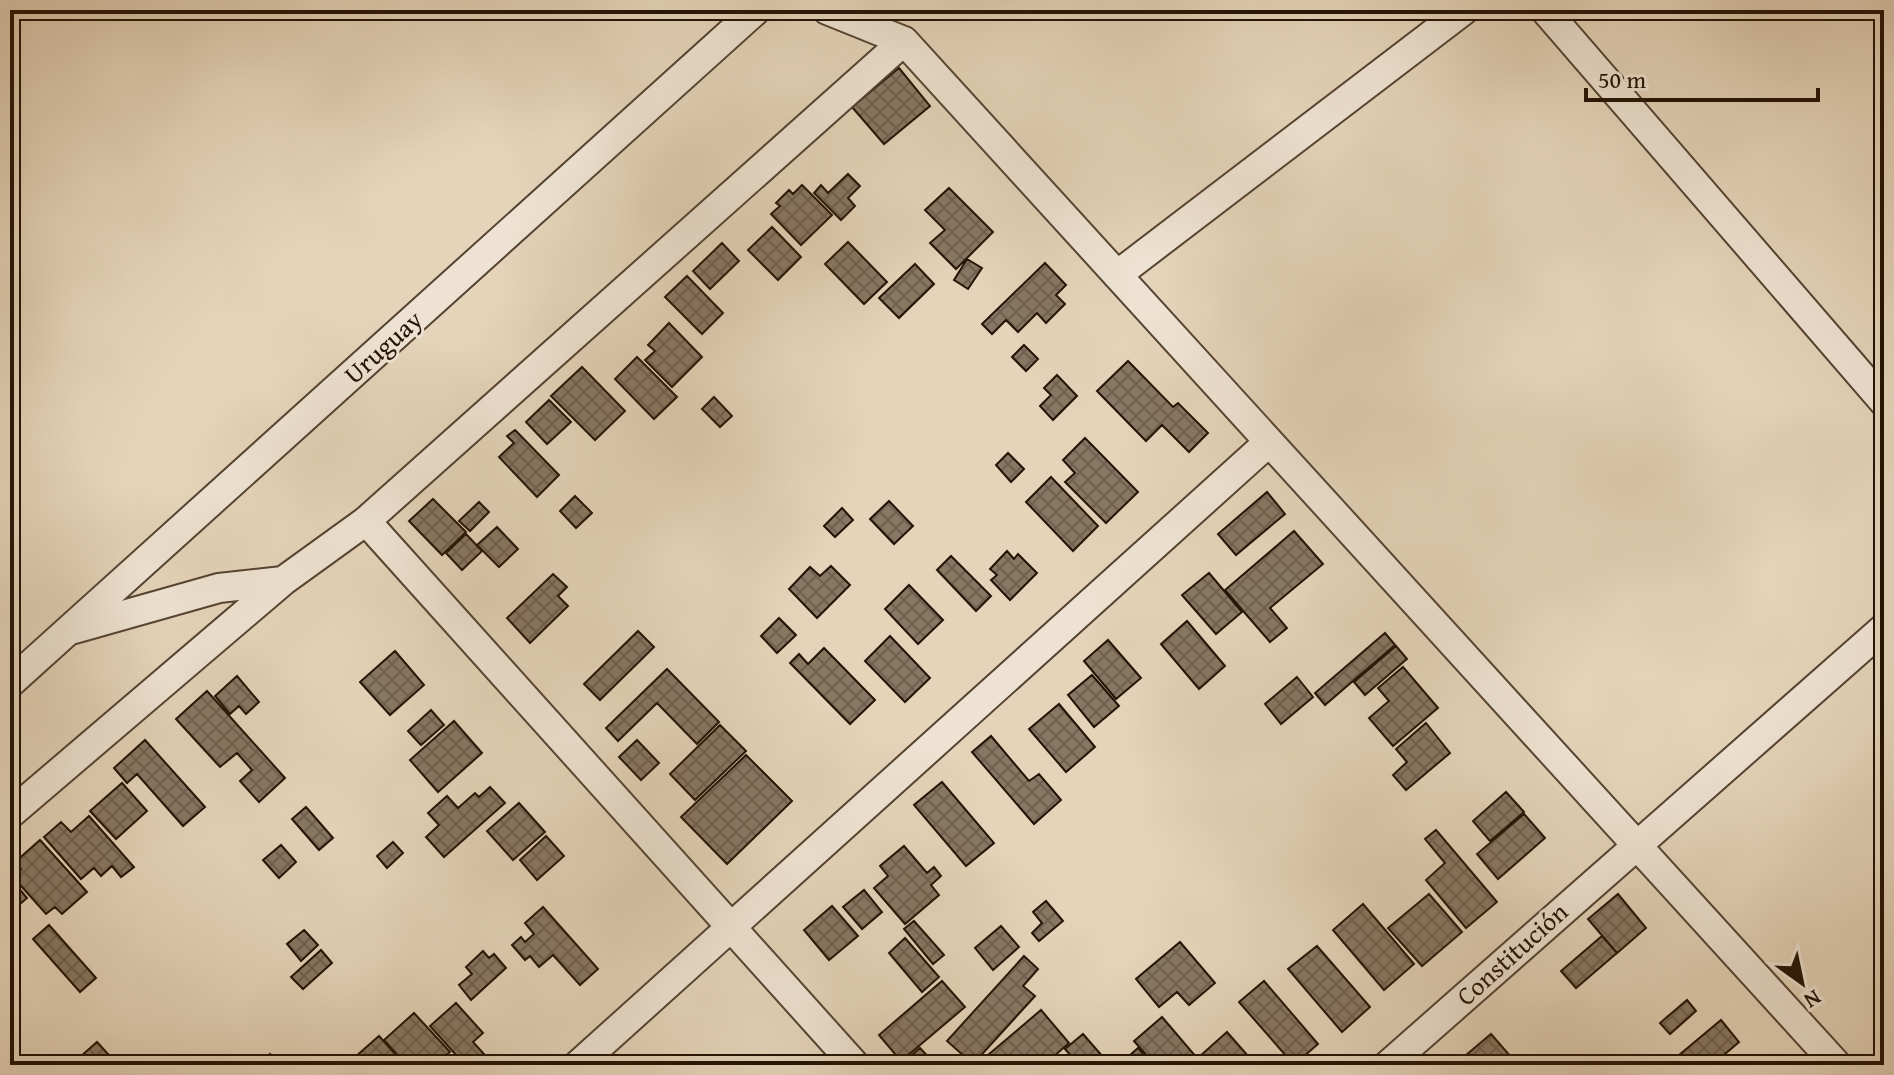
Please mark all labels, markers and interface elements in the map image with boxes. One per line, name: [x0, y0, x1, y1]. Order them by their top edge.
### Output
scale bar: [1586, 52, 1818, 102]
text: 50 m: [1598, 62, 1646, 97]
street label: Uruguay: [335, 301, 431, 393]
street label: Constitución: [1447, 892, 1577, 1015]
north arrow: [1762, 943, 1842, 1023]
text: N: [1798, 982, 1828, 1017]

